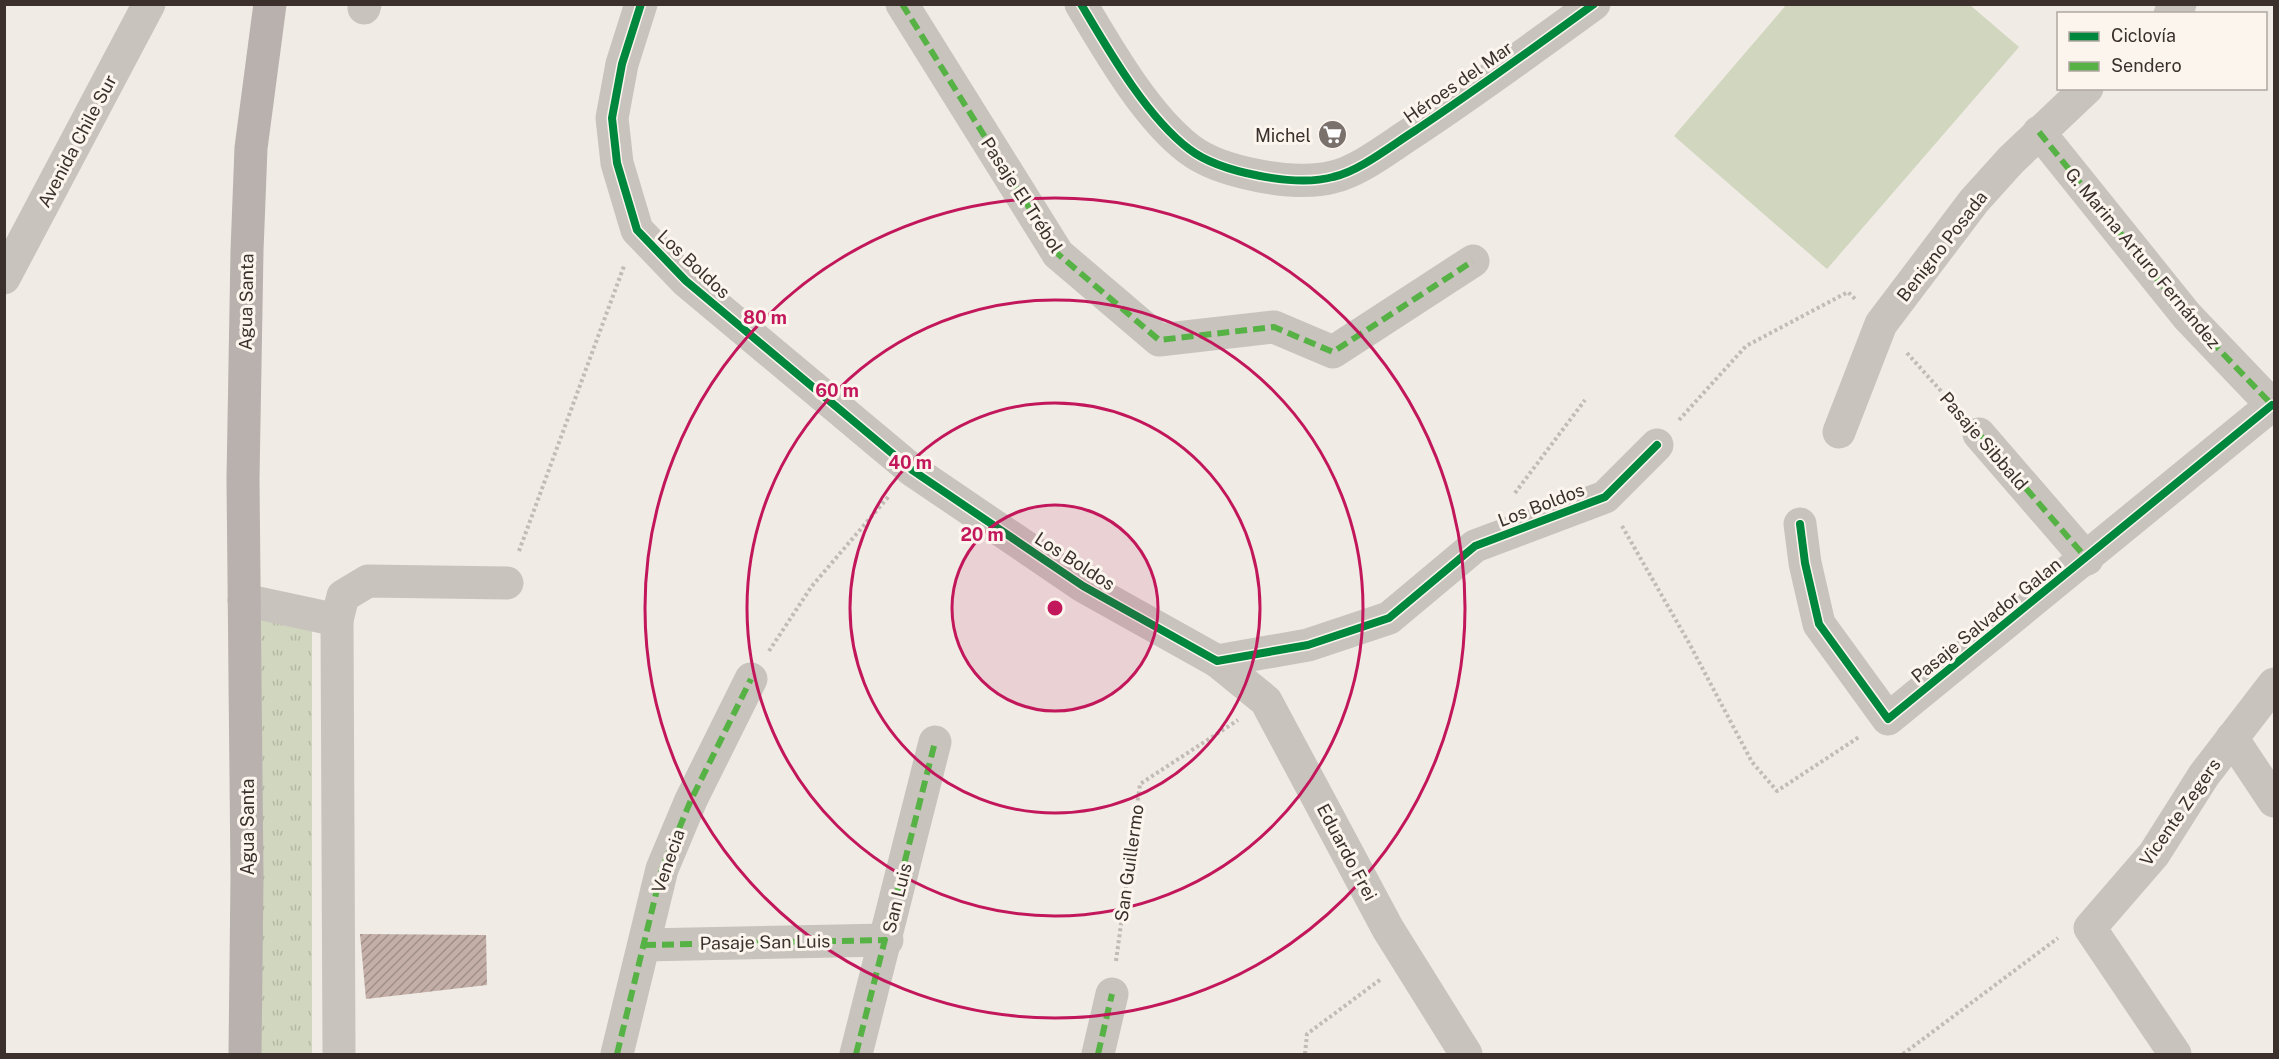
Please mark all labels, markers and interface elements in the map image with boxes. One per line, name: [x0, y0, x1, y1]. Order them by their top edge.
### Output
legend: [2057, 12, 2267, 90]
text: Ciclovía: [2111, 25, 2176, 46]
street label: Héroes del Mar: [1400, 37, 1516, 127]
text: Sendero: [2111, 55, 2182, 76]
street label: Avenida Chile Sur: [33, 71, 121, 211]
supermarket icon: Michel: [1316, 119, 1348, 151]
place label: Michel: [1255, 125, 1311, 146]
street label: Pasaje El Trébol: [977, 133, 1067, 257]
street label: G. Marina Arturo Fernández: [2061, 163, 2225, 353]
street label: Benigno Posada: [1892, 187, 1992, 305]
street label: Los Boldos: [654, 225, 734, 303]
street label: Agua Santa: [235, 253, 257, 351]
text: 80 m: [743, 307, 787, 328]
text: 60 m: [815, 380, 859, 401]
street label: Pasaje Sibbald: [1936, 388, 2032, 494]
text: 40 m: [888, 452, 932, 473]
street label: Los Boldos: [1495, 479, 1587, 531]
text: 20 m: [960, 524, 1004, 545]
street label: Los Boldos: [1031, 527, 1119, 595]
street label: Pasaje Salvador Galan: [1907, 553, 2065, 687]
centre of rings: [1045, 598, 1065, 618]
street label: Vicente Zegers: [2135, 754, 2225, 870]
street label: Agua Santa: [237, 778, 258, 876]
street label: Eduardo Frei: [1313, 800, 1381, 904]
street label: San Guillermo: [1110, 803, 1148, 923]
street label: Venecia: [647, 826, 689, 896]
street label: San Luis: [878, 861, 916, 935]
street label: Pasaje San Luis: [699, 930, 831, 954]

